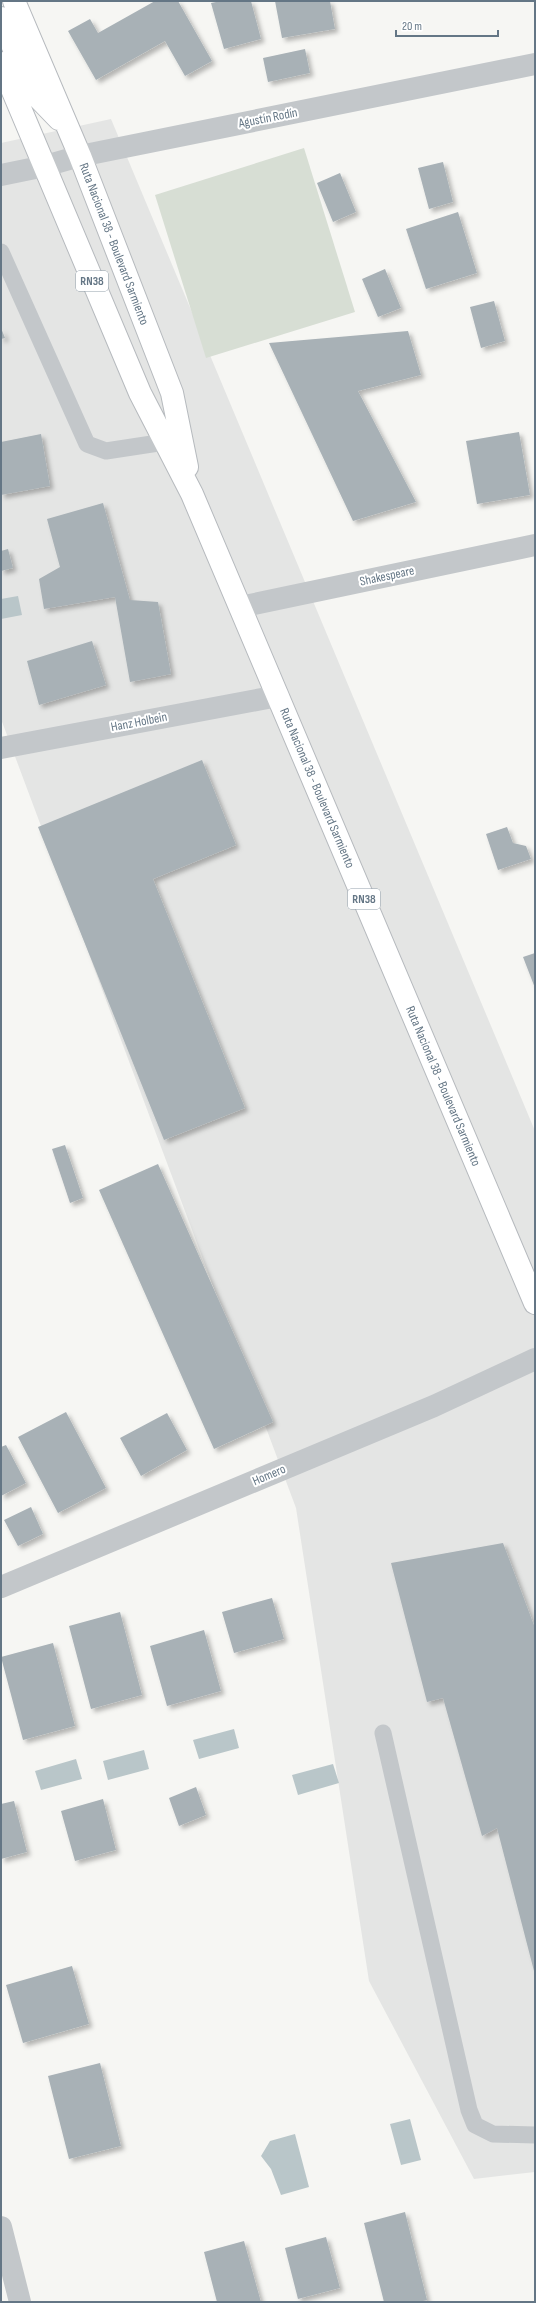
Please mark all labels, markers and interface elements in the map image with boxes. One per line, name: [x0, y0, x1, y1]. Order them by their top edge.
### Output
scale bar: [396, 12, 498, 38]
text: 20 m: [402, 19, 422, 34]
street label: Agustín Rodín: [236, 104, 299, 132]
street label: Ruta Nacional 38 - Boulevard Sarmiento: [76, 161, 152, 327]
road number: RN38: [76, 271, 108, 291]
street label: Shakespeare: [358, 562, 416, 590]
street label: Ruta Nacional 38 - Boulevard Sarmiento: [276, 706, 358, 870]
street label: Hanz Holbein: [110, 709, 168, 735]
road number: RN38: [348, 889, 380, 909]
street label: Ruta Nacional 38 - Boulevard Sarmiento: [402, 1004, 484, 1168]
street label: Homero: [250, 1461, 288, 1489]

